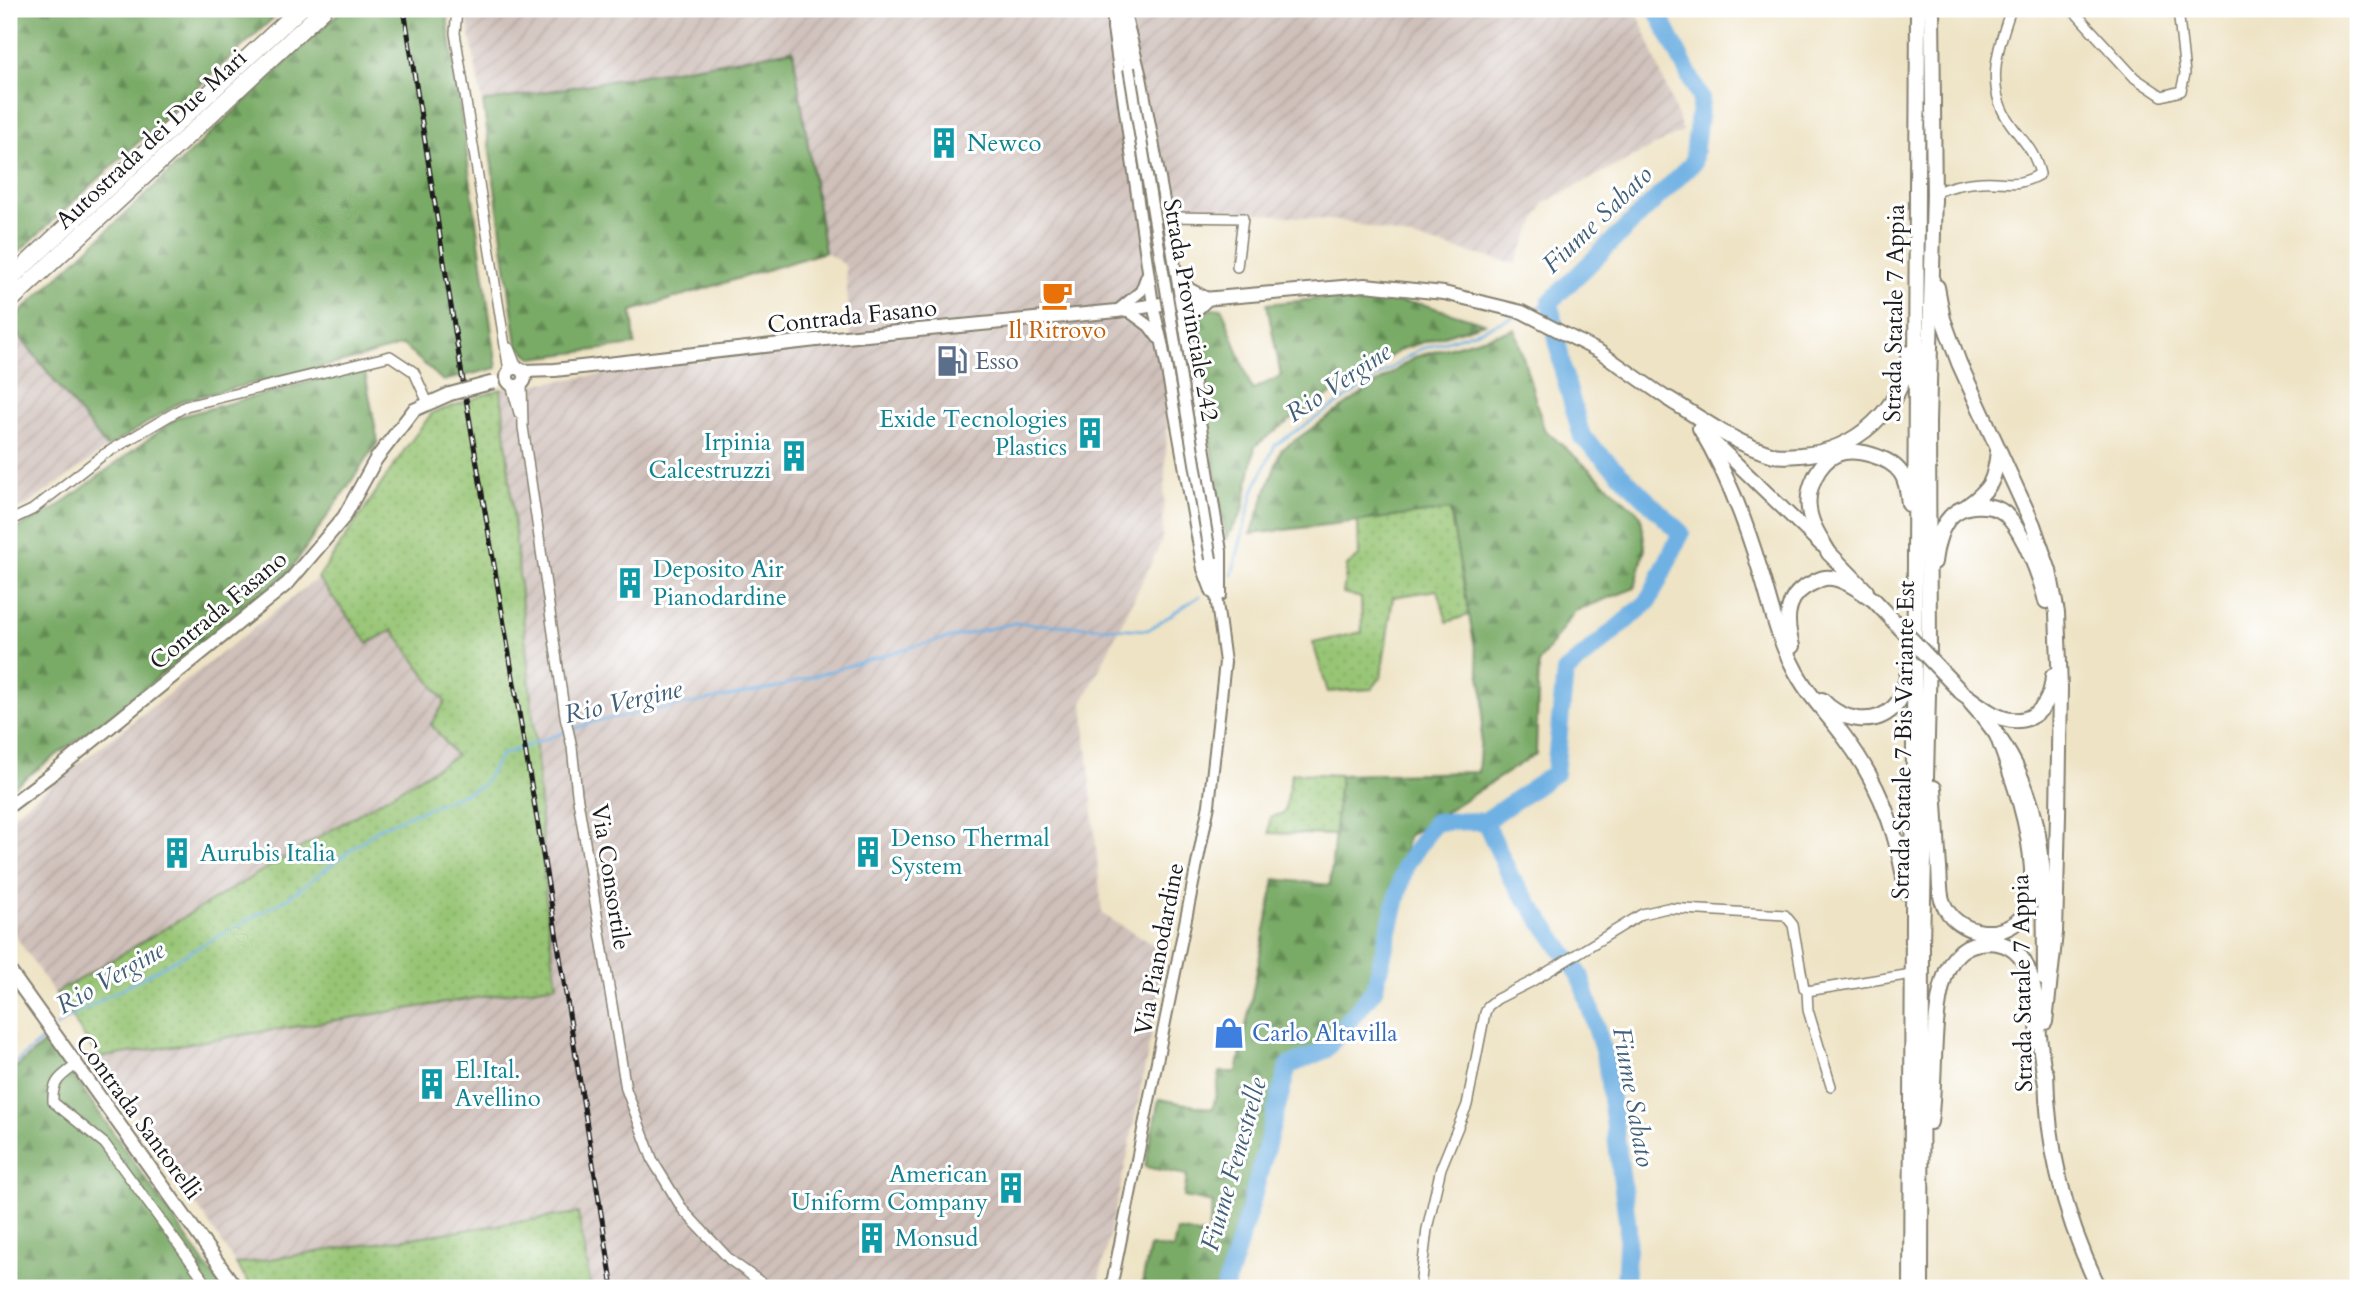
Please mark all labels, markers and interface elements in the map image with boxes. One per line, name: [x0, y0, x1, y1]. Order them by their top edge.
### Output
street label: Autostrada dei Due Mari: [48, 42, 254, 237]
building icon: Newco: [927, 126, 961, 160]
place label: Newco: [967, 127, 1042, 160]
water label: Fiume Sabato: [1534, 158, 1660, 281]
street label: Strada Provinciale 242: [1155, 196, 1226, 424]
street label: Strada Statale 7 Appia: [1876, 203, 1913, 422]
cafe icon: Il Ritrovo: [1040, 278, 1074, 312]
street label: Contrada Fasano: [766, 291, 938, 342]
place label: Il Ritrovo: [1008, 314, 1106, 347]
water label: Rio Vergine: [1279, 334, 1399, 431]
fuel station icon: Esso: [935, 344, 969, 378]
place label: Esso: [975, 345, 1019, 378]
place label: Exide Tecnologies Plastics: [879, 403, 1067, 464]
building icon: Exide Tecnologies Plastics: [1073, 416, 1107, 450]
place label: Irpinia Calcestruzzi: [649, 426, 772, 487]
building icon: Irpinia Calcestruzzi: [777, 439, 811, 473]
street label: Contrada Fasano: [142, 543, 294, 678]
place label: Deposito Air Pianodardine: [653, 553, 787, 614]
building icon: Deposito Air Pianodardine: [613, 566, 647, 600]
street label: Strada Statale 7 Bis Variante Est: [1884, 580, 1923, 900]
water label: Rio Vergine: [561, 671, 687, 732]
street label: Via Consortile: [583, 802, 638, 952]
place label: Denso Thermal System: [891, 822, 1050, 883]
building icon: Denso Thermal System: [851, 835, 885, 869]
building icon: Aurubis Italia: [160, 836, 194, 870]
place label: Aurubis Italia: [200, 837, 336, 870]
street label: Via Pianodardine: [1127, 860, 1192, 1038]
street label: Strada Statale 7 Appia: [2004, 873, 2041, 1092]
water label: Rio Vergine: [49, 932, 172, 1023]
shop icon: Carlo Altavilla: [1212, 1016, 1246, 1050]
place label: Carlo Altavilla: [1252, 1017, 1398, 1050]
water label: Fiume Sabato: [1604, 1025, 1663, 1170]
street label: Contrada Santorelli: [68, 1028, 210, 1207]
place label: El.Ital. Avellino: [455, 1054, 541, 1115]
building icon: El.Ital. Avellino: [415, 1067, 449, 1101]
water label: Fiume Fenestrelle: [1192, 1073, 1275, 1255]
place label: American Uniform Company: [791, 1158, 988, 1219]
building icon: American Uniform Company: [994, 1171, 1028, 1205]
building icon: Monsud: [855, 1221, 889, 1255]
place label: Monsud: [895, 1222, 978, 1255]

